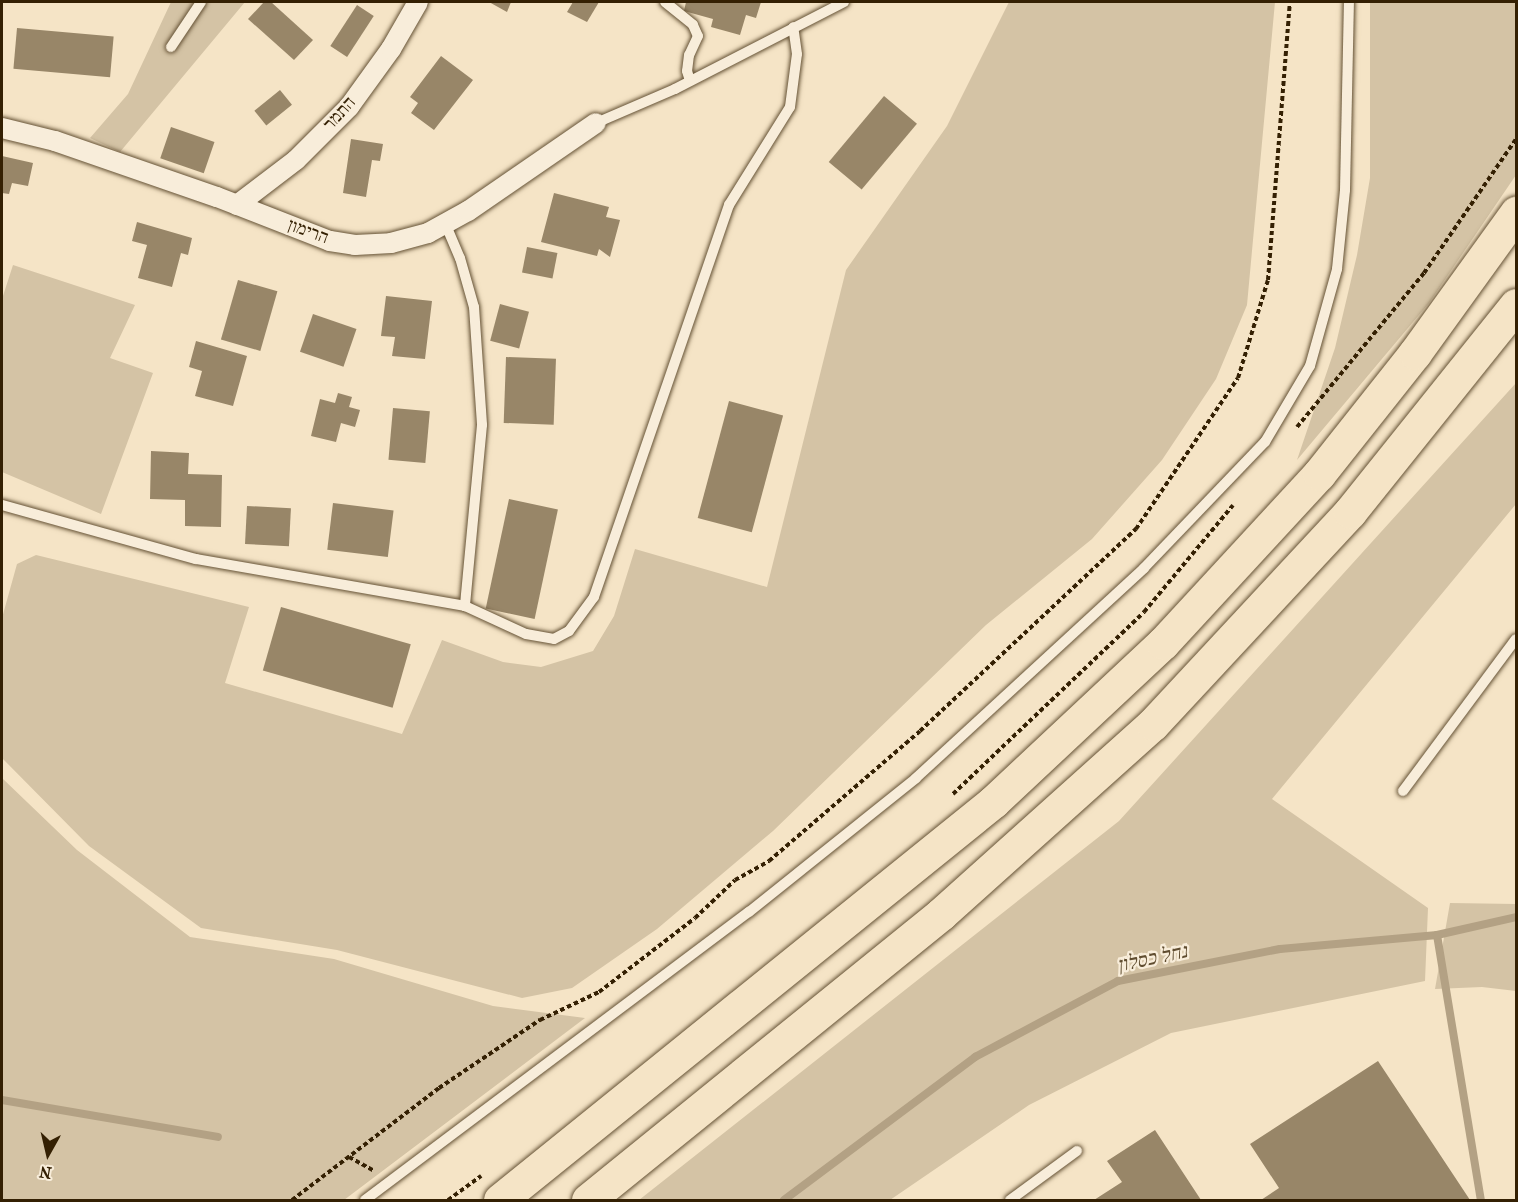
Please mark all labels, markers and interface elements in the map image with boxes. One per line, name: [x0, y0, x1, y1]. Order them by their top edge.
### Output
street label: התמר: [319, 93, 361, 135]
street label: הרימון: [285, 215, 331, 249]
water label: נחל כסלון: [1115, 939, 1189, 977]
north arrow: [18, 1124, 78, 1184]
text: N: [38, 1162, 53, 1183]

